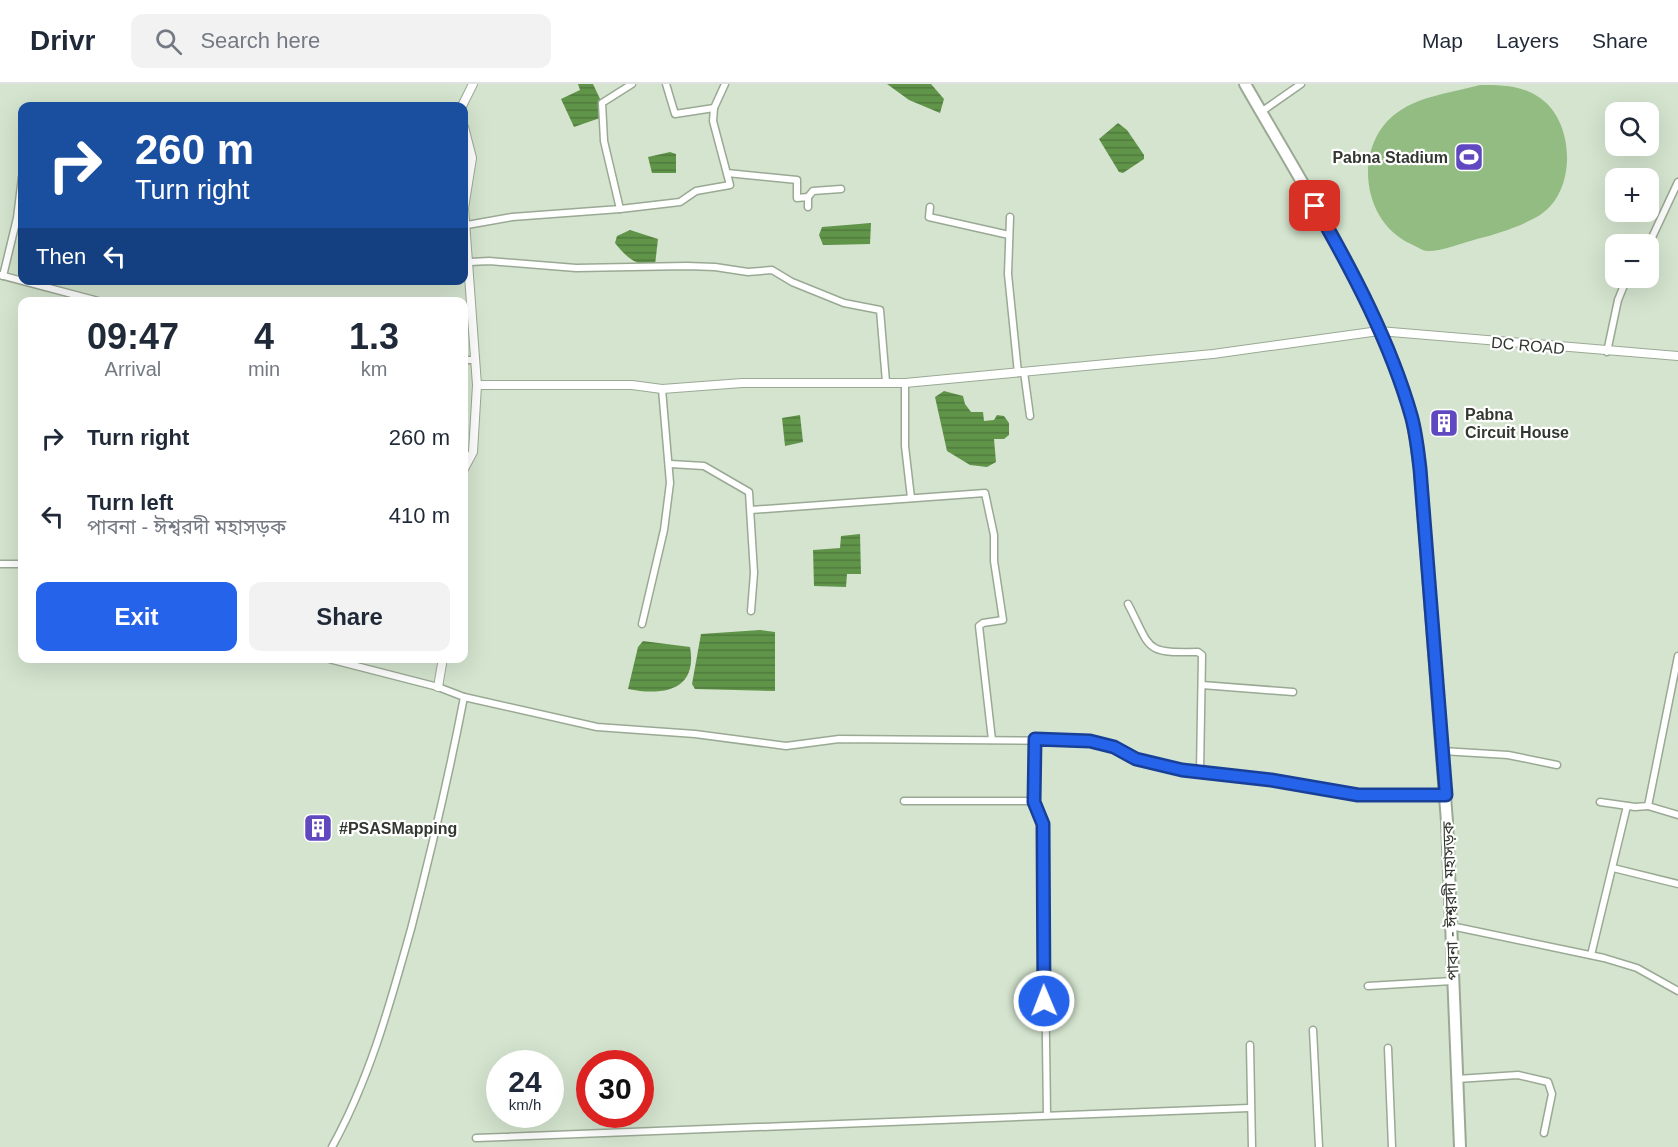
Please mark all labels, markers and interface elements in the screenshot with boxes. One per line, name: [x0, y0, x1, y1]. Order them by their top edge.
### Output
search box: [131, 14, 551, 68]
text: Drivr: [30, 25, 95, 56]
icon: search: [152, 25, 185, 58]
text: Search here: [200, 28, 320, 53]
text: Map: [1422, 29, 1463, 52]
text: Layers: [1496, 29, 1559, 52]
text: Share: [1592, 29, 1648, 52]
map controls: [1605, 102, 1659, 288]
button: search: [1605, 102, 1659, 156]
icon: right: [36, 126, 114, 204]
text: 260 m: [135, 126, 254, 173]
sports icon: Pabna Stadium: [1453, 141, 1485, 173]
place label: Pabna Stadium: [1332, 149, 1448, 166]
button: +: [1605, 168, 1659, 222]
text: Turn right: [135, 175, 250, 205]
pin: [1289, 180, 1340, 231]
icon: arrive: [1298, 189, 1331, 222]
button: −: [1605, 234, 1659, 288]
icon: left: [98, 240, 131, 273]
text: Then: [36, 244, 86, 269]
text: 09:47: [87, 316, 179, 357]
text: 4: [254, 316, 274, 357]
text: 1.3: [349, 316, 399, 357]
street label: DC ROAD: [1490, 334, 1565, 357]
text: Arrival: [105, 358, 161, 380]
text: min: [248, 358, 280, 380]
text: km: [361, 358, 387, 380]
place label: Pabna Circuit House: [1465, 406, 1569, 441]
building icon: Pabna Circuit House: [1428, 407, 1460, 439]
icon: right: [36, 422, 69, 455]
text: Turn right: [87, 425, 189, 450]
text: 260 m: [389, 425, 450, 450]
text: Turn left: [87, 490, 173, 515]
icon: left: [36, 500, 69, 533]
text: 410 m: [389, 503, 450, 528]
text: পাবনা - ঈশ্বরদী মহাসড়ক: [87, 516, 286, 538]
button: Exit: [36, 582, 237, 651]
button: Share: [249, 582, 450, 651]
building icon: #PSASMapping: [302, 812, 334, 844]
place label: #PSASMapping: [339, 820, 457, 837]
street label: পাবনা - ঈশ্বরদী মহাসড়ক: [1438, 820, 1462, 981]
position arrow: [1012, 969, 1076, 1033]
speed limit sign: 30: [576, 1050, 654, 1128]
text: 24: [508, 1065, 542, 1098]
text: km/h: [509, 1096, 541, 1113]

